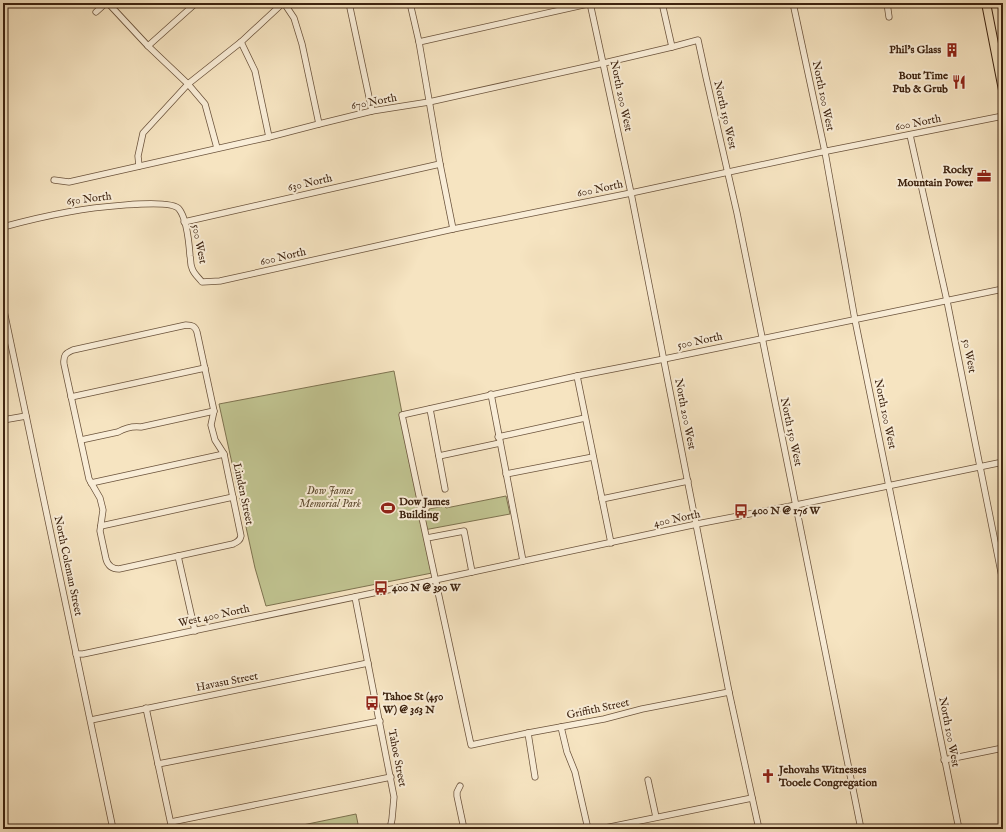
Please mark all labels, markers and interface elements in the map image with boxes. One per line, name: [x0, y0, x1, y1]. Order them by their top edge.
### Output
building icon: Phil's Glass: [944, 42, 960, 58]
place label: Phil's Glass: [889, 43, 941, 57]
street label: North 200 West: [607, 59, 635, 133]
street label: North 100 West: [809, 60, 837, 132]
place label: Bout Time Pub & Grub: [893, 69, 948, 96]
restaurant icon: Bout Time Pub & Grub: [951, 74, 967, 90]
street label: North 150 West: [710, 79, 740, 151]
street label: 670 North: [350, 91, 398, 113]
street label: 600 North: [894, 112, 942, 134]
place label: Rocky Mountain Power: [897, 163, 974, 190]
office icon: Rocky Mountain Power: [976, 168, 992, 184]
street label: 630 North: [286, 171, 334, 195]
street label: 600 North: [576, 177, 624, 201]
street label: 650 North: [66, 189, 112, 209]
street label: 500 West: [188, 223, 210, 265]
street label: 600 North: [259, 245, 307, 269]
street label: 500 North: [676, 329, 724, 353]
street label: 50 West: [959, 338, 979, 374]
street label: North 200 West: [671, 377, 699, 451]
street label: North 100 West: [871, 378, 899, 450]
street label: North 150 West: [777, 396, 805, 468]
street label: Linden Street: [230, 462, 256, 527]
park label: Dow James Memorial Park: [299, 484, 362, 511]
place label: Dow James Building: [399, 495, 450, 522]
sports icon: Dow James Building: [380, 500, 396, 516]
bus stop icon: 400 N @ 176 W: [733, 503, 749, 519]
place label: 400 N @ 176 W: [751, 504, 821, 518]
street label: 400 North: [652, 507, 702, 531]
street label: North Coleman Street: [51, 515, 85, 617]
bus stop icon: 400 N @ 390 W: [373, 580, 389, 596]
place label: 400 N @ 390 W: [391, 581, 462, 595]
street label: West 400 North: [177, 602, 251, 630]
street label: Havasu Street: [195, 669, 259, 695]
place label: Tahoe St (450 W) @ 363 N: [382, 690, 444, 717]
bus stop icon: Tahoe St (450 W) @ 363 N: [364, 695, 380, 711]
street label: Griffith Street: [565, 695, 631, 722]
street label: North 100 West: [935, 696, 963, 768]
street label: Tahoe Street: [385, 728, 409, 788]
place label: Jehovahs Witnesses Tooele Congregation: [777, 763, 877, 790]
church icon: Jehovahs Witnesses Tooele Congregation: [760, 768, 776, 784]

